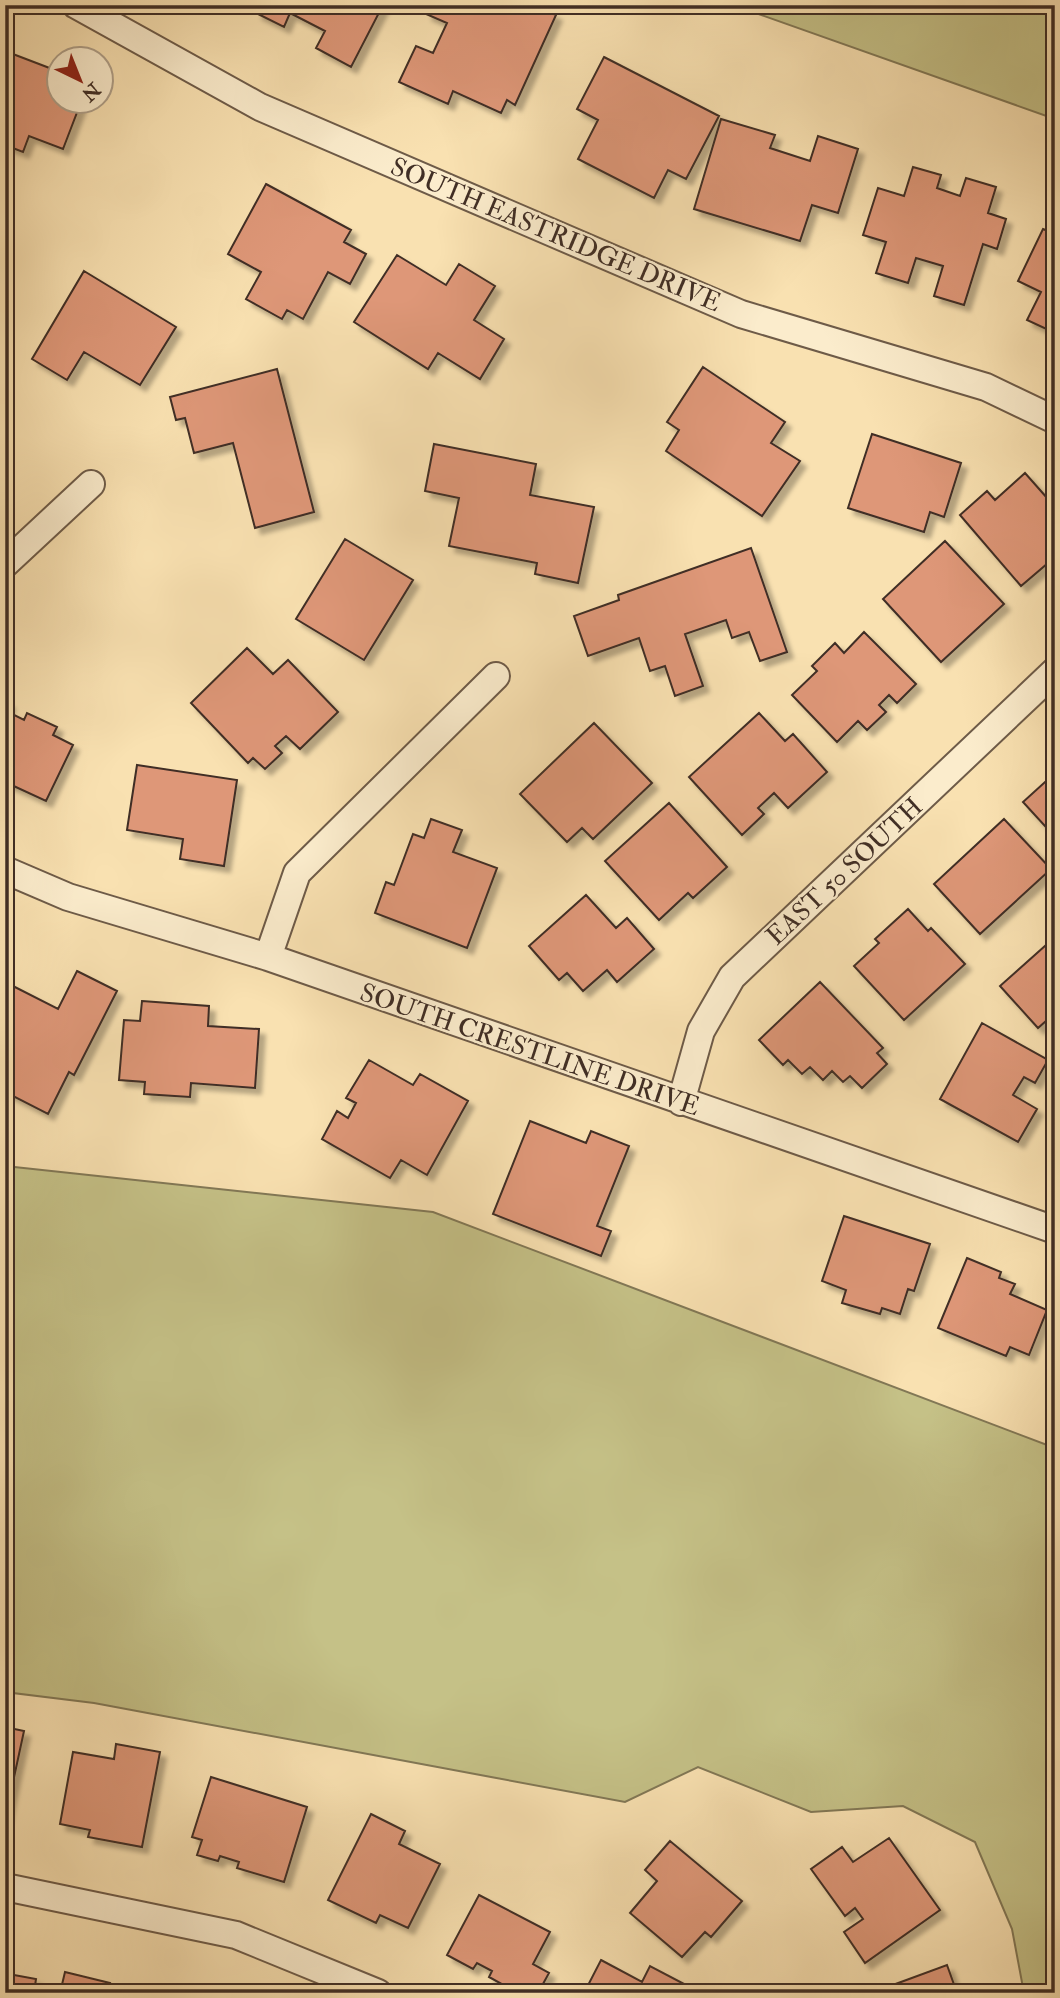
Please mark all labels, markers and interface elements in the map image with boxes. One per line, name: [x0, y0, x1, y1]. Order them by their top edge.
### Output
north arrow: [46, 46, 116, 116]
text: N: [76, 76, 106, 107]
street label: SOUTH EASTRIDGE DRIVE: [386, 151, 726, 319]
street label: EAST 50 SOUTH: [760, 791, 930, 952]
street label: SOUTH CRESTLINE DRIVE: [356, 977, 704, 1123]

